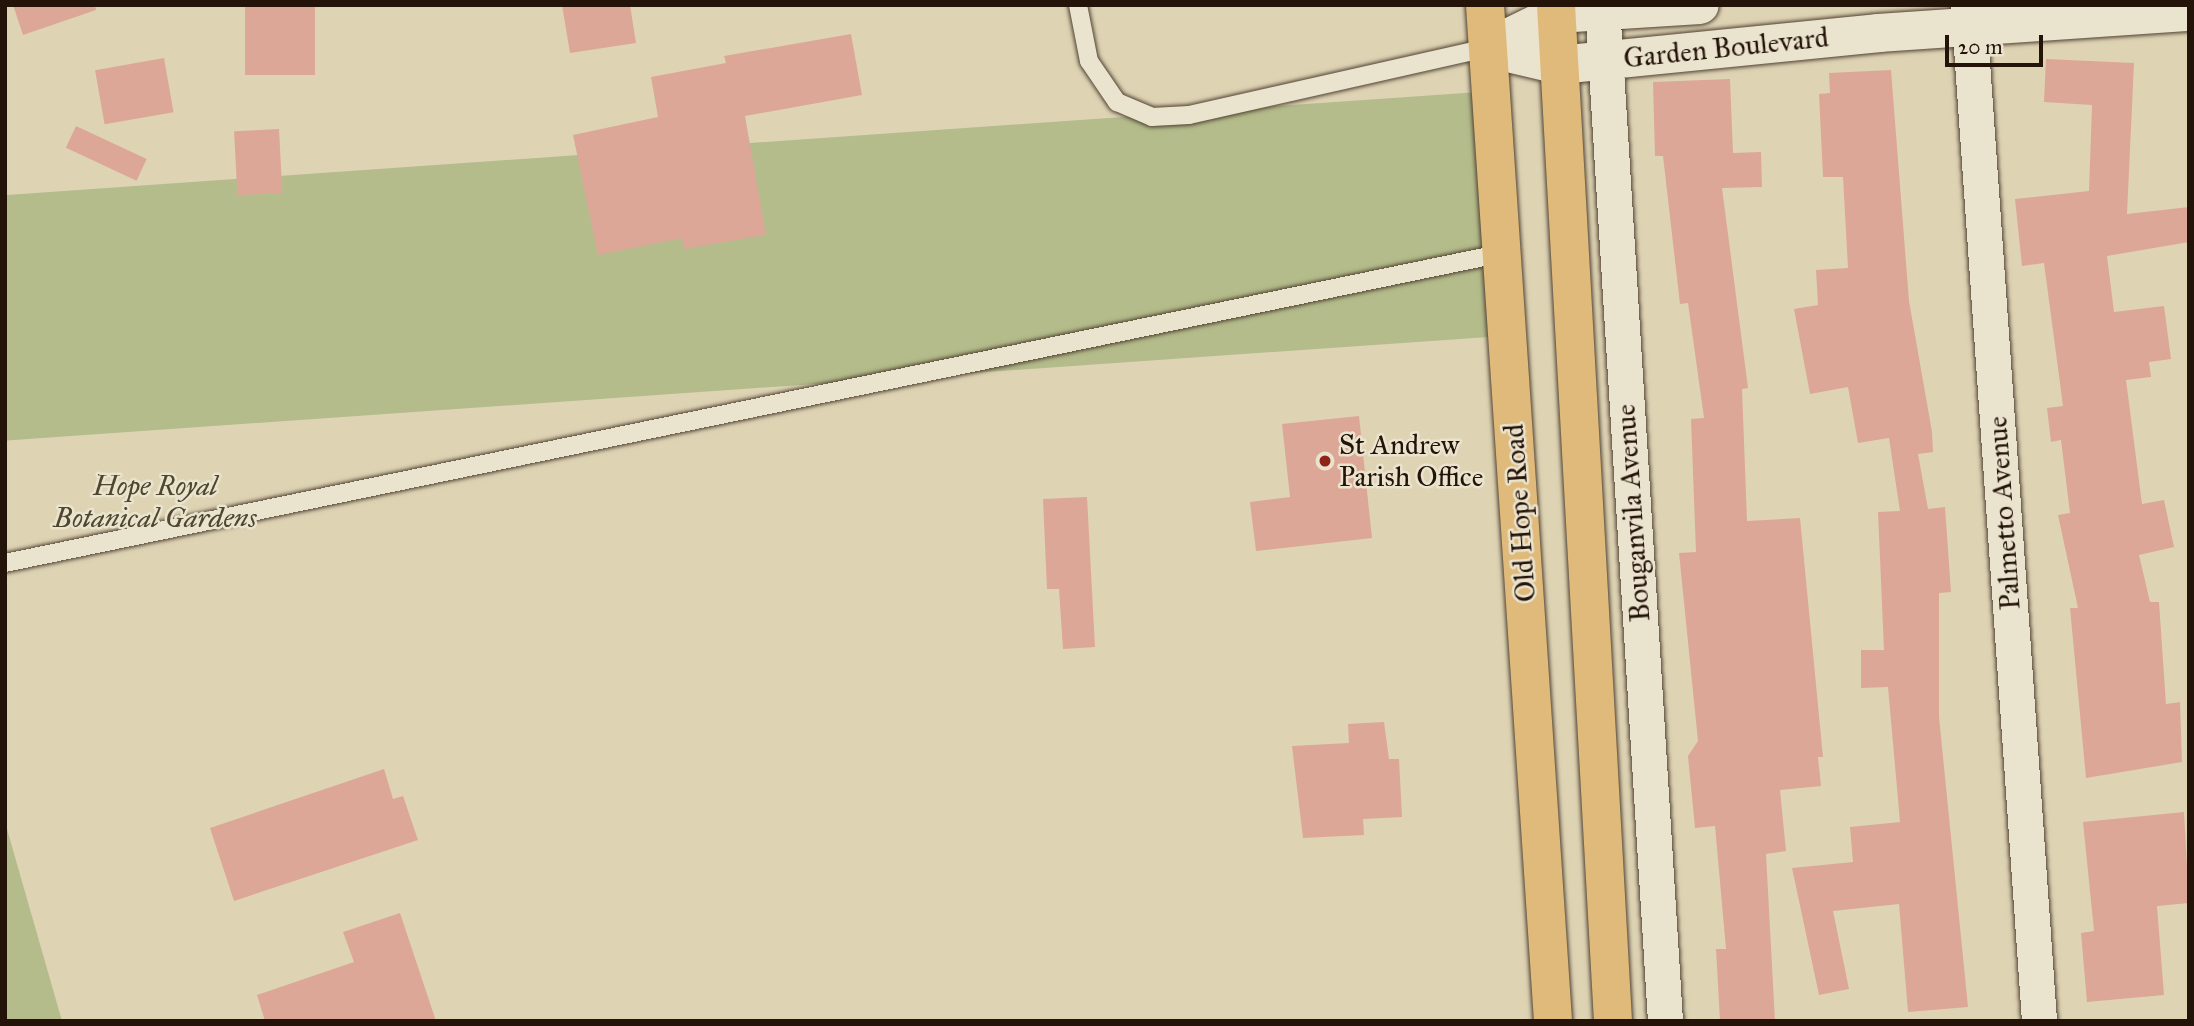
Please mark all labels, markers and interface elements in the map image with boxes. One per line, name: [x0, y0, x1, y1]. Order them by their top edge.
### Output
street label: Garden Boulevard: [1622, 21, 1830, 75]
scale bar: [1949, 21, 2047, 65]
text: 20 m: [1958, 34, 2003, 60]
street label: Bouganvila Avenue: [1609, 403, 1657, 623]
street label: Palmetto Avenue: [1980, 415, 2028, 611]
street label: Old Hope Road: [1497, 423, 1543, 603]
place label: St Andrew Parish Office: [1339, 428, 1483, 494]
marker: St Andrew Parish Office: [1317, 453, 1333, 469]
park label: Hope Royal Botanical Gardens: [53, 469, 257, 535]

